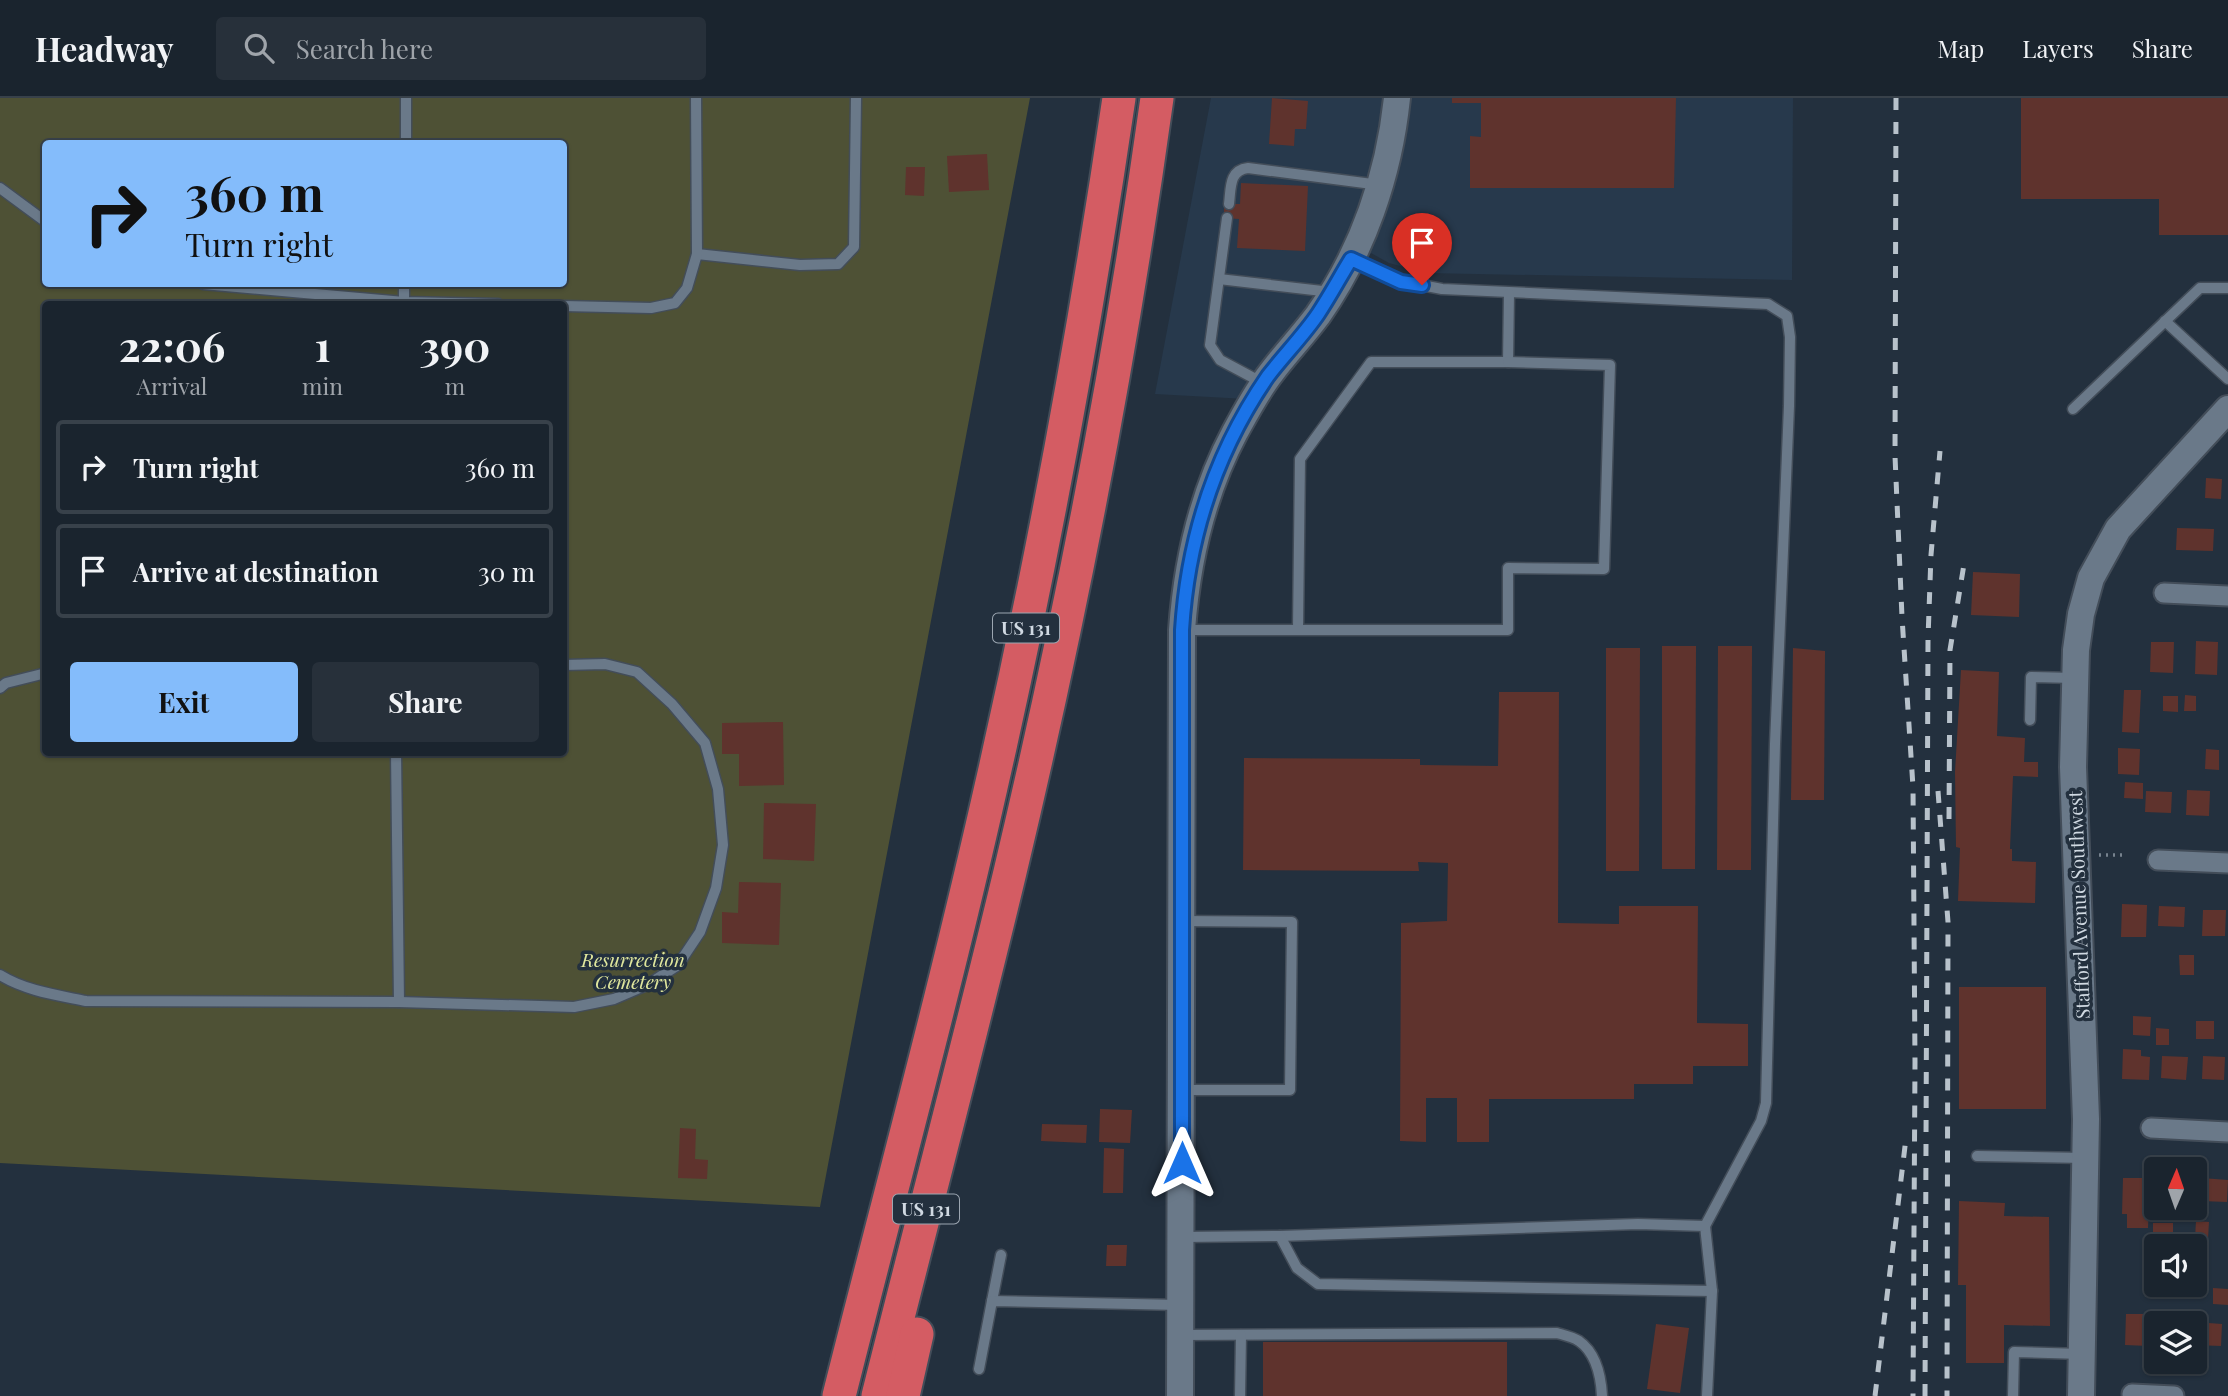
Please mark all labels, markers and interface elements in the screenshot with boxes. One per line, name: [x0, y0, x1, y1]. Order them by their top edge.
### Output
search box: [216, 17, 706, 80]
text: Headway: [35, 26, 174, 70]
icon: search: [240, 29, 278, 67]
text: Search here: [296, 31, 433, 66]
text: Map: [1938, 32, 1984, 64]
text: Layers: [2022, 32, 2094, 64]
text: Share: [2132, 32, 2193, 64]
text: 360 m: [185, 159, 324, 224]
icon: right: [70, 168, 161, 259]
pin: [1392, 213, 1452, 285]
text: Turn right: [185, 222, 333, 265]
icon: arrive: [1403, 224, 1441, 262]
text: 22:06: [119, 317, 225, 373]
text: 1: [314, 317, 331, 373]
text: 390: [420, 317, 490, 373]
text: Arrival: [137, 370, 207, 401]
text: min: [302, 370, 343, 401]
text: m: [445, 370, 465, 401]
icon: right: [74, 448, 112, 486]
text: Turn right: [133, 450, 259, 485]
text: 360 m: [465, 450, 535, 485]
icon: arrive: [74, 552, 112, 590]
text: Arrive at destination: [133, 554, 379, 589]
text: 30 m: [478, 554, 535, 589]
road number: US 131: [993, 614, 1059, 642]
button: Exit: [70, 662, 298, 742]
button: Share: [312, 662, 539, 742]
street label: Stafford Avenue Southwest: [2061, 790, 2095, 1020]
park label: Resurrection Cemetery: [580, 946, 685, 994]
position arrow: [1145, 1126, 1219, 1200]
north arrow: [2144, 1157, 2207, 1220]
map controls: [2144, 1157, 2207, 1374]
road number: US 131: [893, 1194, 959, 1224]
button: sound: [2144, 1234, 2207, 1297]
button: layers: [2144, 1311, 2207, 1374]

